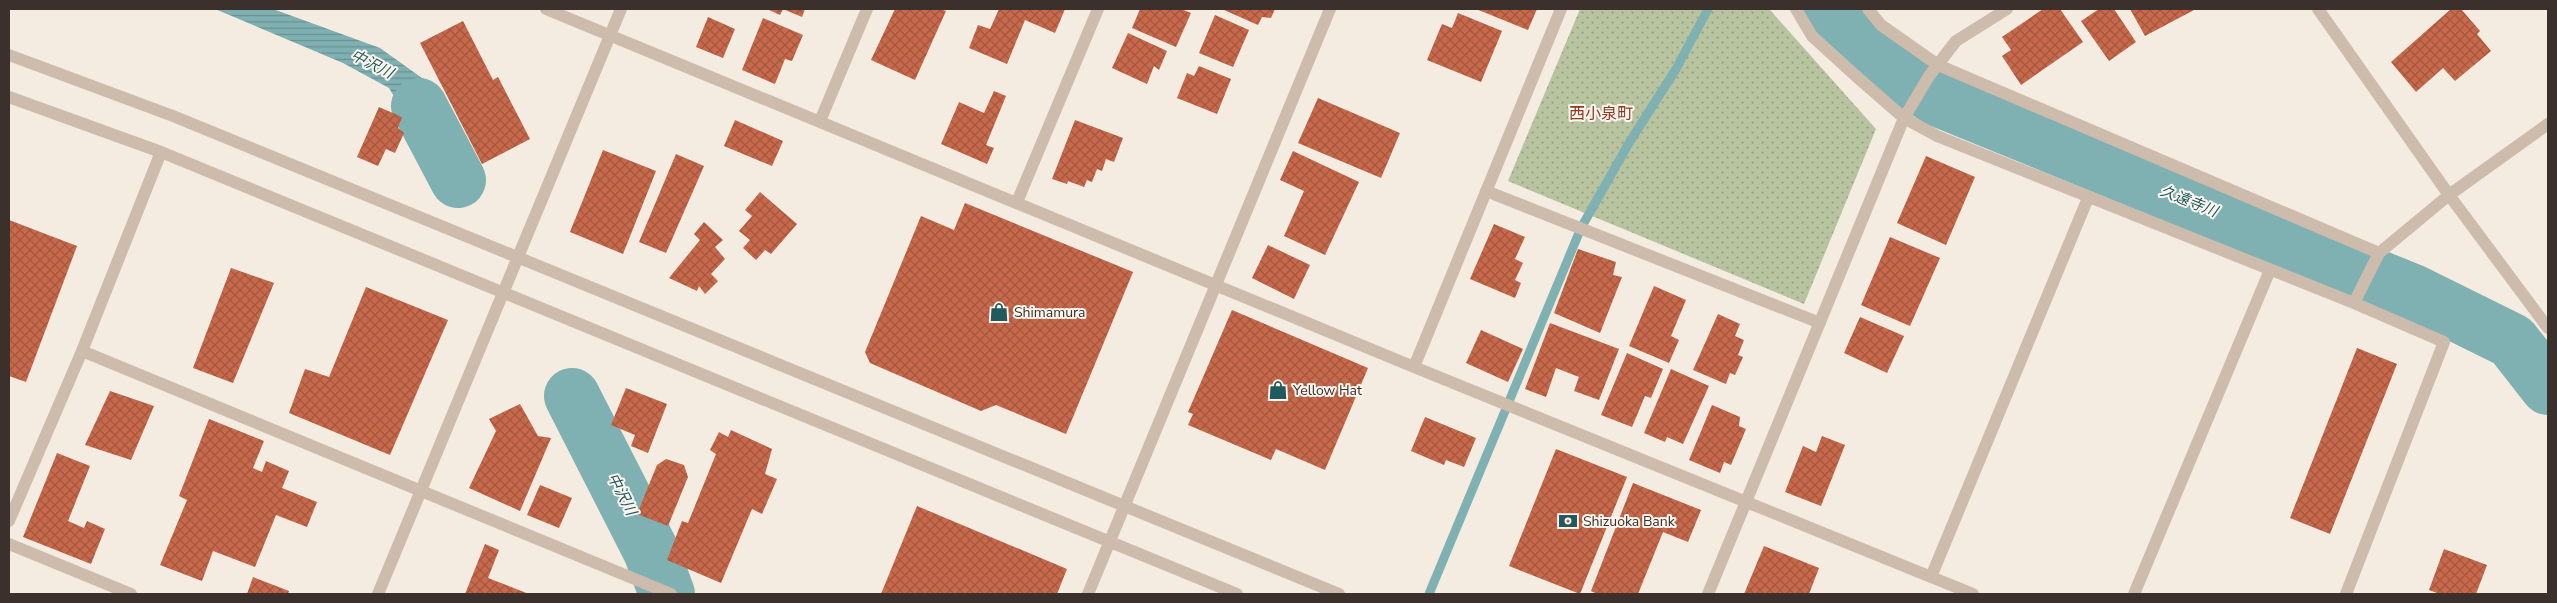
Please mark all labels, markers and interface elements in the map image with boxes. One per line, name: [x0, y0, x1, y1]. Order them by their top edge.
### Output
water label: 中沢川: [347, 45, 398, 84]
district label: 西小泉町: [1569, 103, 1633, 125]
water label: 久遠寺川: [2157, 180, 2222, 222]
shop icon: Shimamura: [988, 301, 1010, 323]
place label: Shimamura: [1014, 303, 1085, 322]
shop icon: Yellow Hat: [1267, 379, 1289, 401]
place label: Yellow Hat: [1292, 381, 1362, 400]
water label: 中沢川: [603, 469, 642, 520]
bank icon: Shizuoka Bank: [1557, 510, 1579, 532]
place label: Shizuoka Bank: [1583, 512, 1676, 531]

